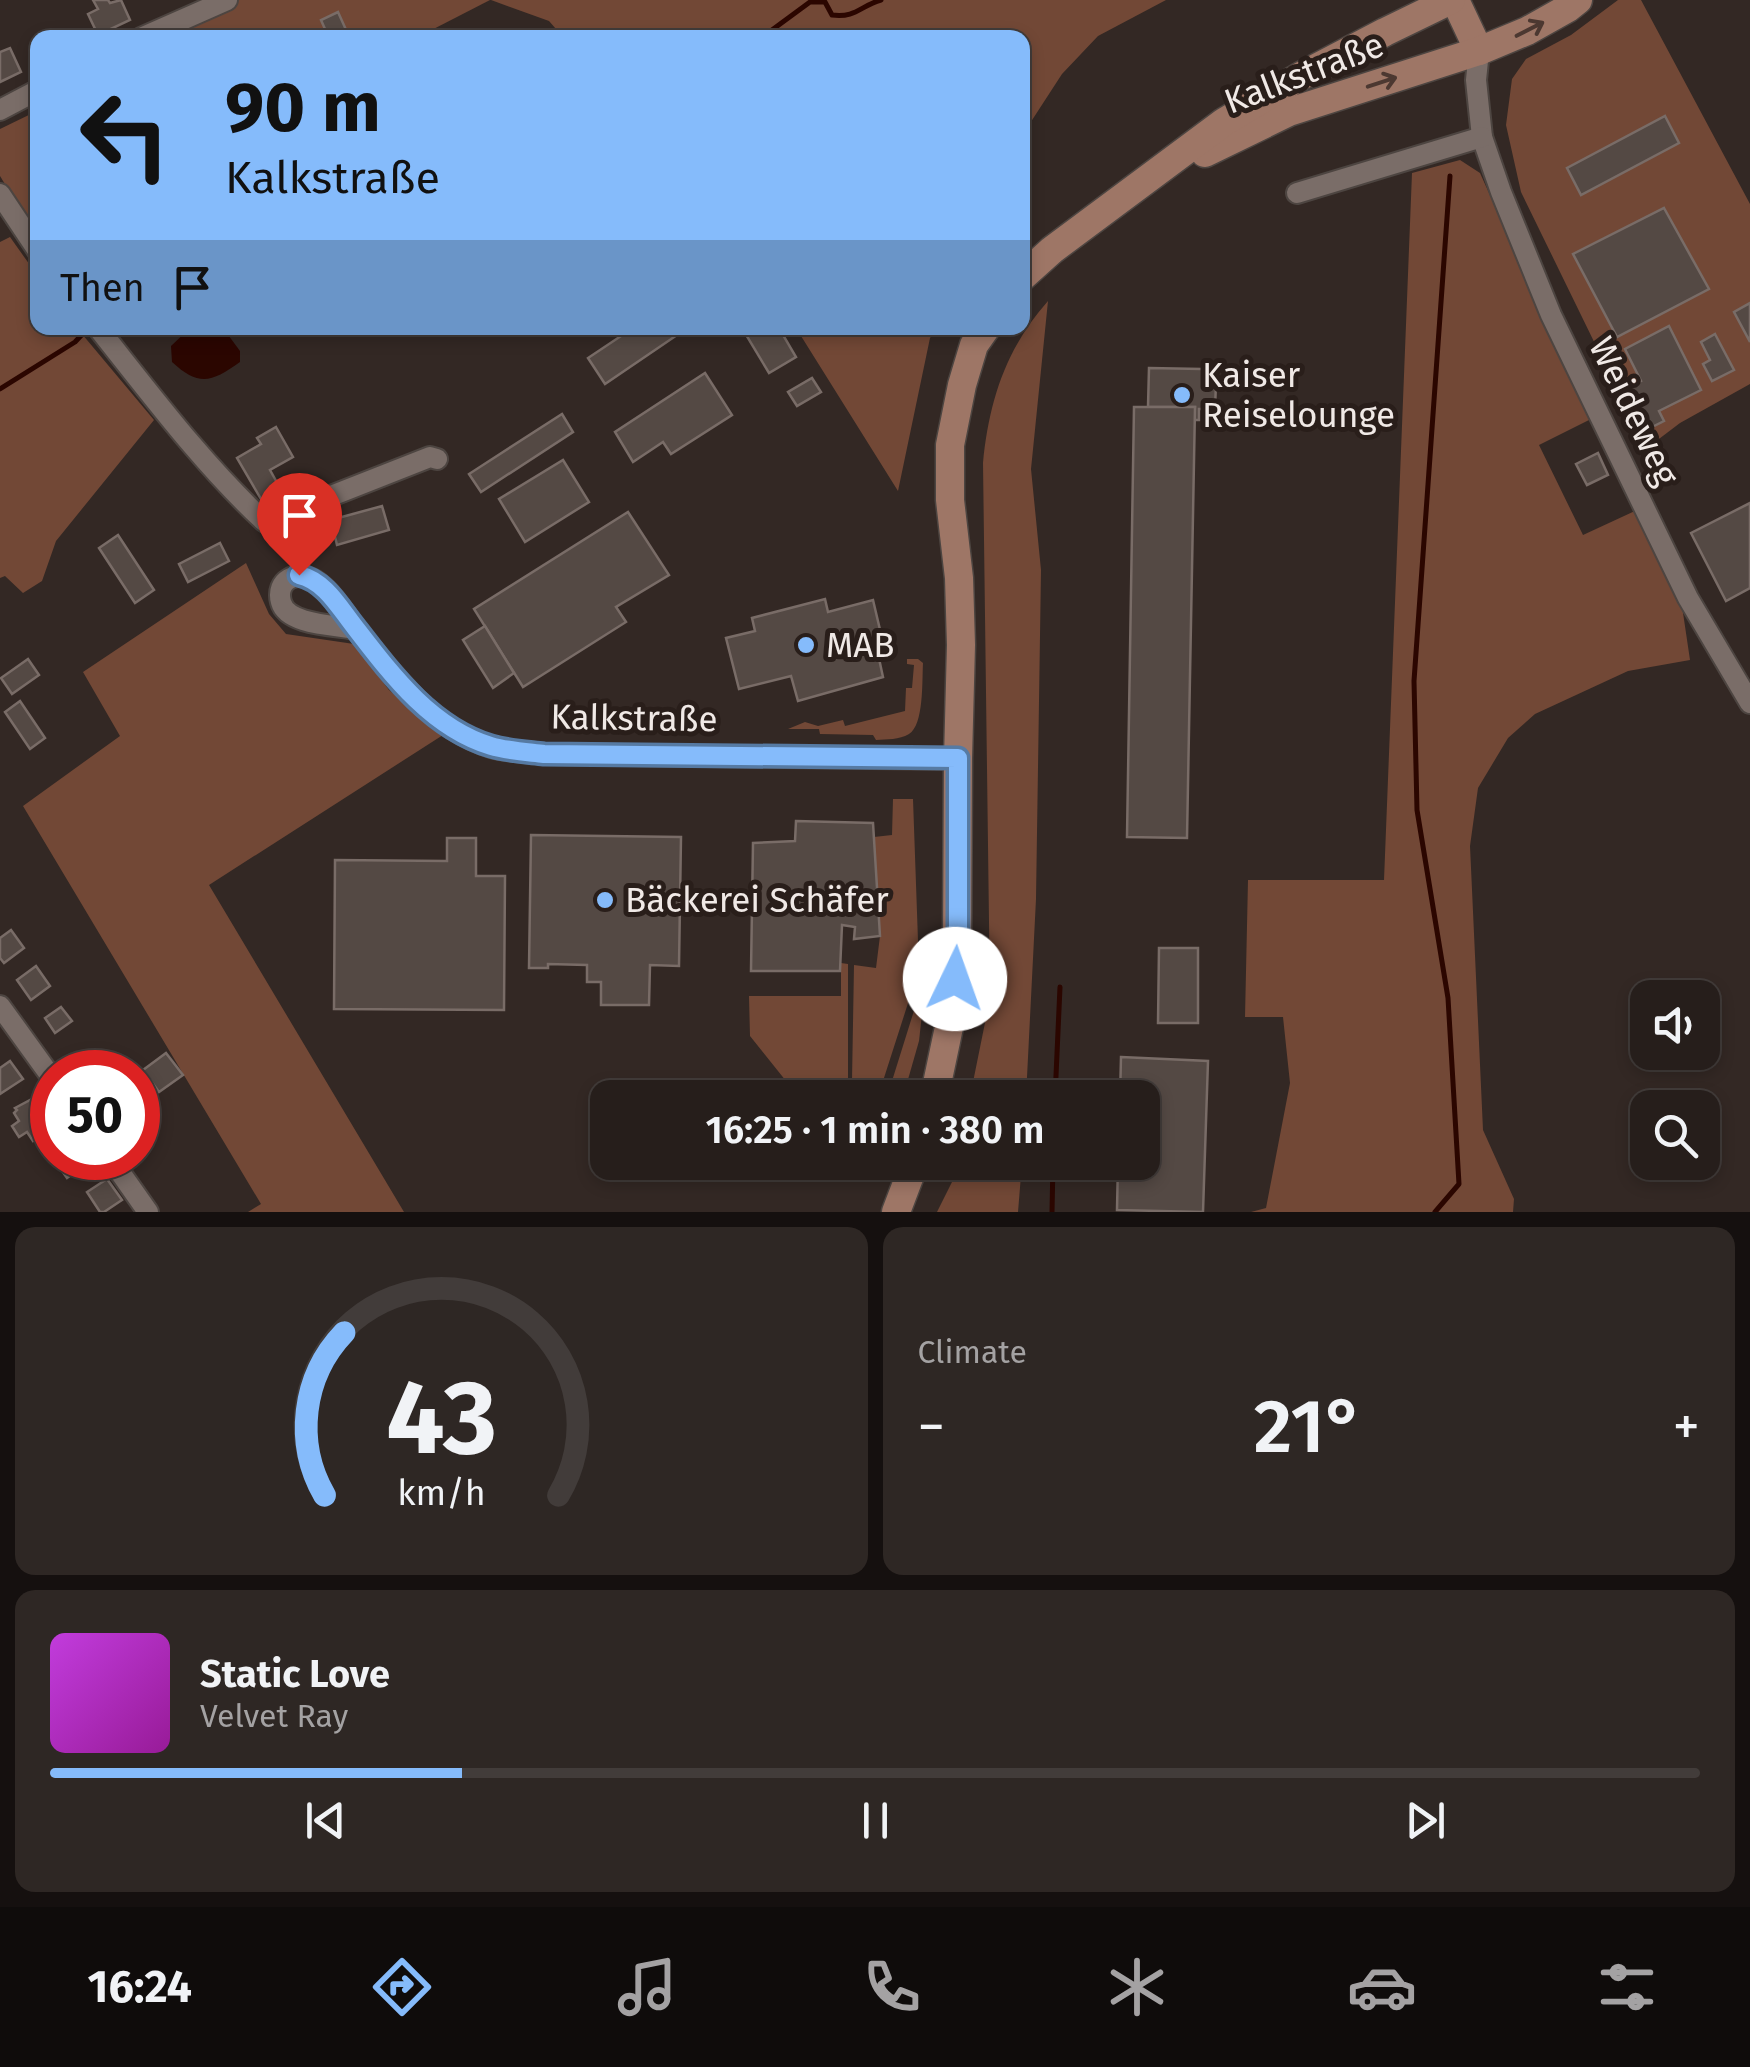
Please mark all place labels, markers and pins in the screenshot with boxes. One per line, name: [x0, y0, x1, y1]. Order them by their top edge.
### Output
place label: Kaiser Reiselounge: [1202, 354, 1395, 436]
marker: Kaiser Reiselounge: [1171, 384, 1193, 406]
pin: [257, 473, 342, 576]
place label: MAB: [826, 624, 895, 666]
marker: MAB: [795, 634, 817, 656]
place label: Bäckerei Schäfer: [625, 879, 889, 921]
marker: Bäckerei Schäfer: [594, 889, 616, 911]

